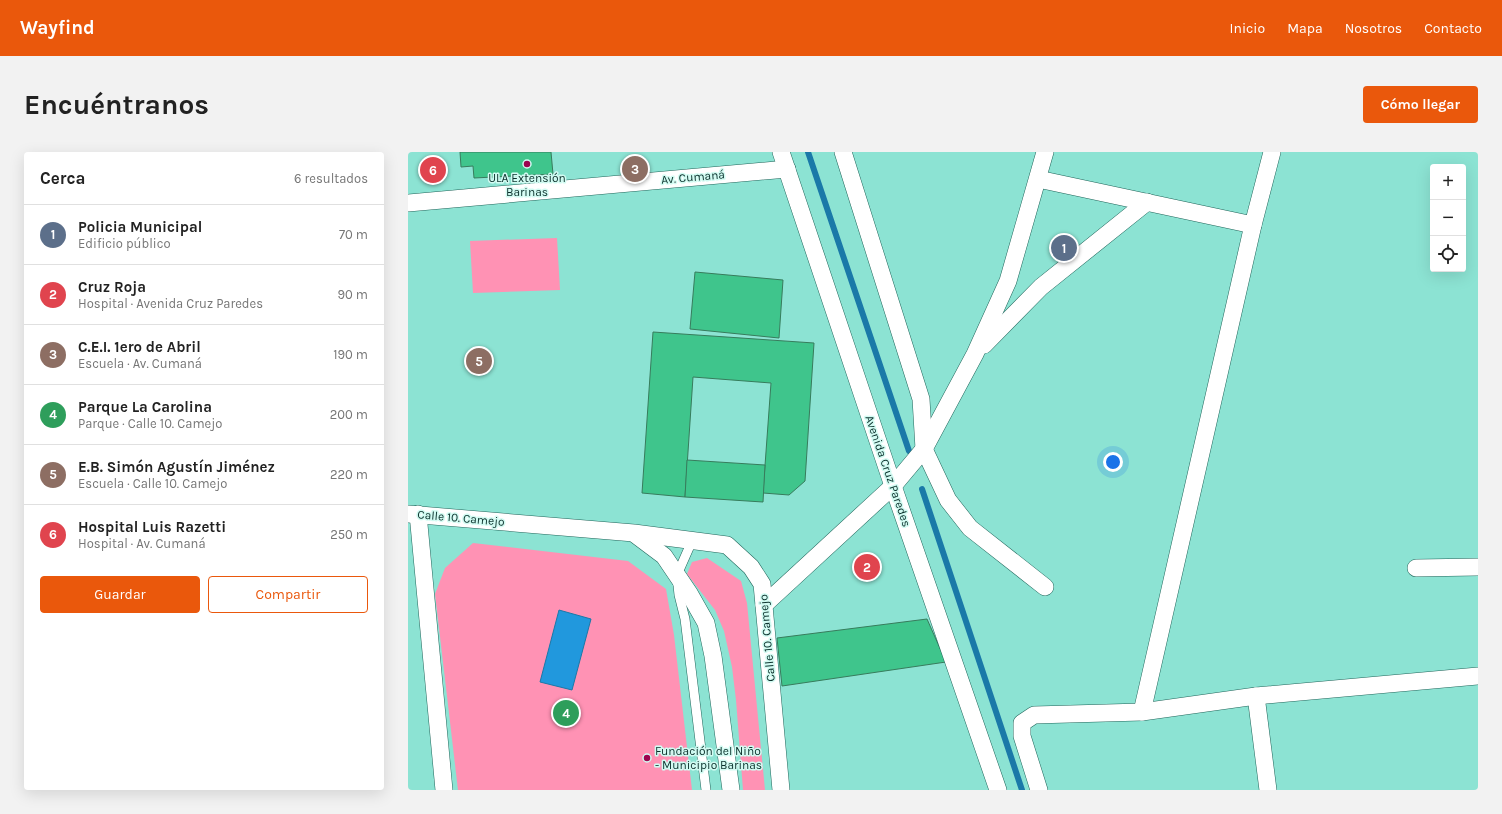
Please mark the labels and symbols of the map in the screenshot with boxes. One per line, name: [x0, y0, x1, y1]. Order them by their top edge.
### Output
pin: 3: [622, 154, 648, 184]
pin: 6: [420, 155, 446, 185]
marker: ULA Extensión Barinas: [522, 159, 532, 169]
street label: Av. Cumaná: [661, 167, 725, 187]
place label: ULA Extensión Barinas: [488, 171, 566, 199]
pin: 1: [1051, 233, 1077, 263]
pin: 5: [466, 346, 492, 376]
street label: Avenida Cruz Paredes: [862, 413, 914, 529]
your location: [1103, 452, 1123, 472]
street label: Calle 10. Camejo: [417, 507, 505, 529]
pin: 2: [854, 552, 880, 582]
street label: Calle 10. Camejo: [756, 594, 778, 682]
pin: 4: [553, 698, 579, 728]
place label: Fundación del Niño - Municipio Barinas: [655, 744, 762, 772]
marker: Fundación del Niño - Municipio Barinas: [642, 753, 652, 763]

